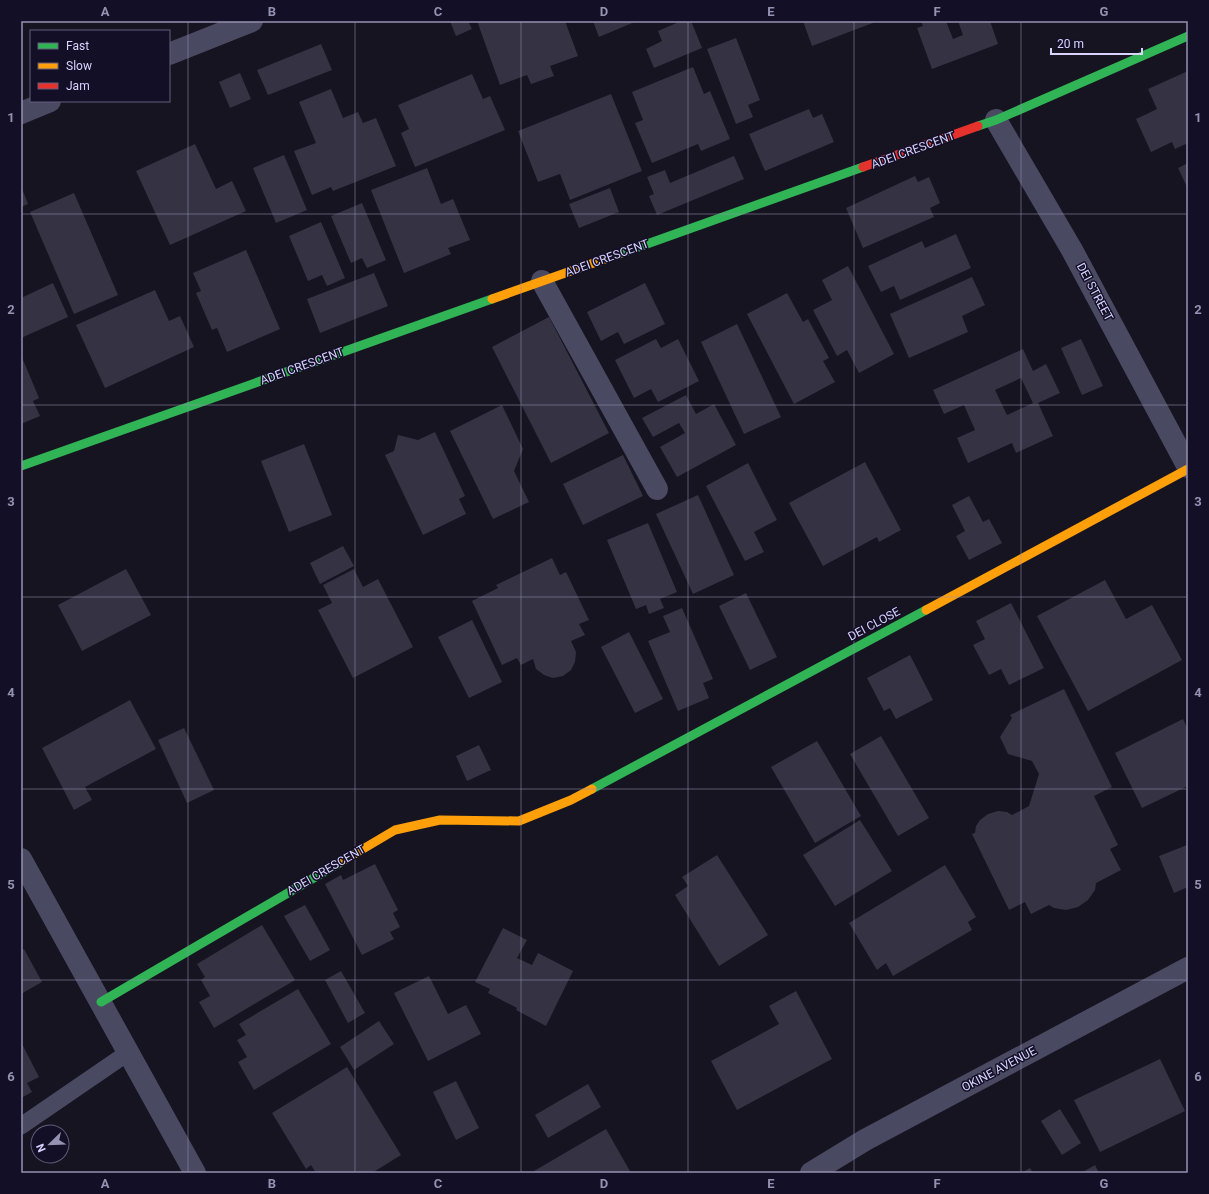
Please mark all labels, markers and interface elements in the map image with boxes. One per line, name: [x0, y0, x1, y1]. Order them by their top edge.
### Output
text: A: [101, 4, 110, 19]
text: B: [268, 4, 276, 19]
text: C: [434, 4, 443, 19]
text: D: [600, 4, 608, 19]
text: E: [767, 4, 775, 19]
text: F: [933, 4, 941, 19]
text: G: [1100, 4, 1109, 19]
legend: [30, 30, 170, 102]
scale bar: [1051, 30, 1142, 56]
text: 20 m: [1057, 37, 1084, 51]
text: Fast: [66, 39, 89, 53]
text: Slow: [66, 59, 92, 73]
text: Jam: [66, 79, 90, 93]
text: 1: [7, 110, 15, 125]
text: 1: [1194, 110, 1202, 125]
street label: ADEI CRESCENT: [869, 128, 957, 172]
street label: ADEI CRESCENT: [563, 236, 651, 280]
street label: DEI STREET: [1074, 261, 1116, 323]
text: 2: [7, 302, 15, 317]
text: 2: [1194, 302, 1202, 317]
street label: ADEI CRESCENT: [258, 344, 346, 388]
text: 3: [7, 494, 15, 509]
text: 3: [1194, 494, 1202, 509]
street label: DEI CLOSE: [846, 604, 903, 644]
text: 4: [7, 685, 15, 700]
text: 4: [1194, 685, 1202, 700]
street label: ADEI CRESCENT: [284, 842, 368, 898]
text: 5: [7, 877, 15, 892]
text: 5: [1194, 877, 1202, 892]
street label: OKINE AVENUE: [959, 1043, 1039, 1095]
text: 6: [7, 1069, 15, 1084]
text: 6: [1194, 1069, 1202, 1084]
north arrow: [30, 1124, 70, 1164]
text: N: [34, 1141, 49, 1154]
text: A: [101, 1176, 110, 1191]
text: B: [268, 1176, 276, 1191]
text: C: [434, 1176, 443, 1191]
text: D: [600, 1176, 608, 1191]
text: E: [767, 1176, 775, 1191]
text: F: [933, 1176, 941, 1191]
text: G: [1100, 1176, 1109, 1191]

